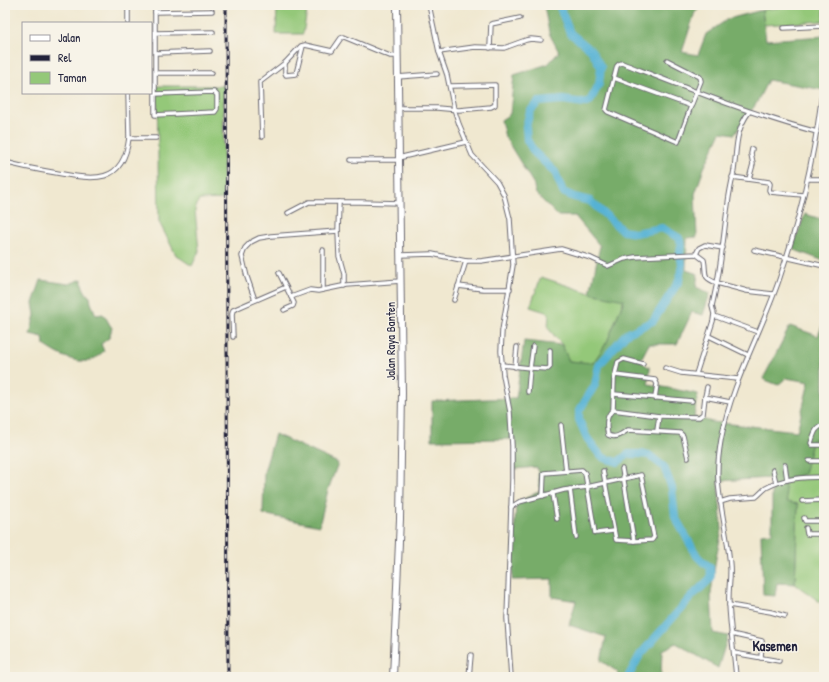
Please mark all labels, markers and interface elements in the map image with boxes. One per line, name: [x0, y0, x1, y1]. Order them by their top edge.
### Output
legend: [22, 22, 152, 94]
text: Jalan: [58, 29, 80, 46]
text: Rel: [58, 49, 72, 66]
text: Taman: [58, 69, 87, 86]
street label: Jalan Raya Banten: [382, 302, 399, 380]
district label: Kasemen: [752, 636, 798, 655]

